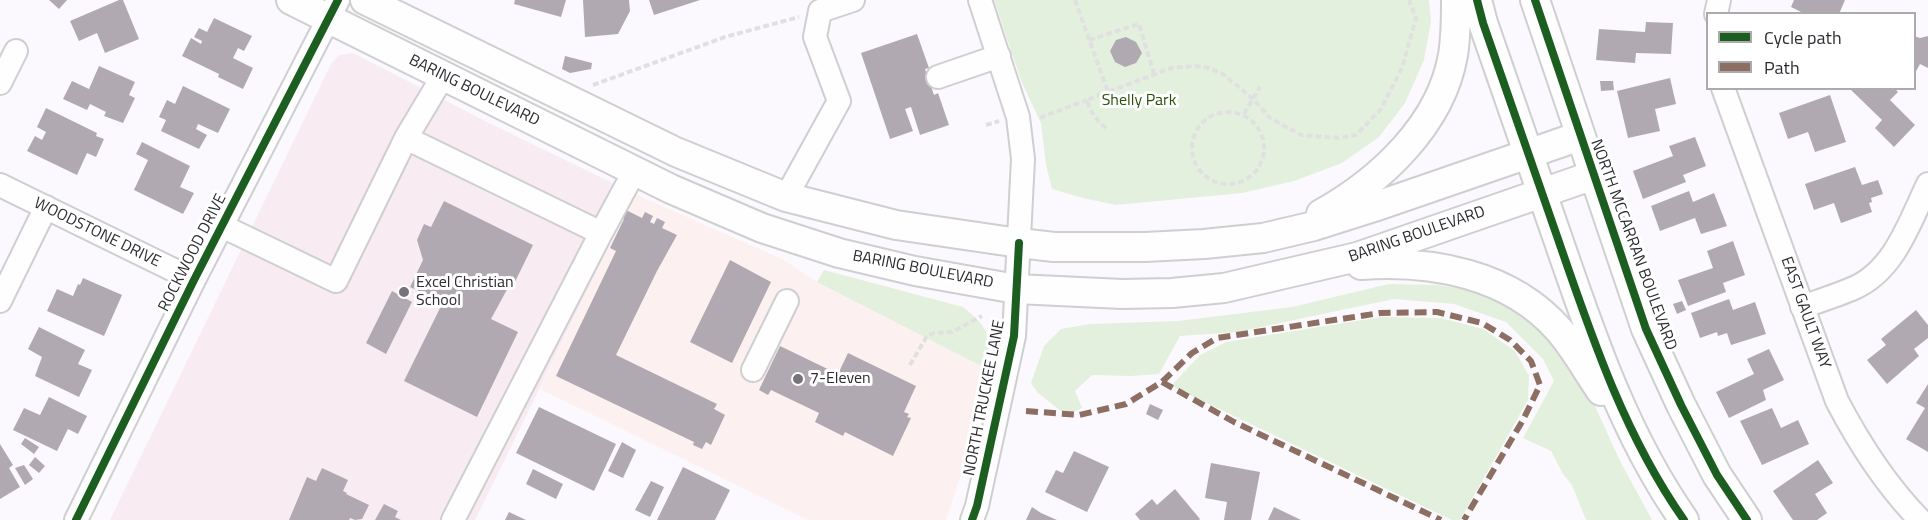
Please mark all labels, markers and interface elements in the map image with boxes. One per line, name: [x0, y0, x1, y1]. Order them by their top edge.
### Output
legend: [1706, 12, 1916, 90]
text: Cycle path: [1764, 24, 1842, 51]
street label: BARING BOULEVARD: [406, 51, 542, 131]
text: Path: [1764, 54, 1800, 81]
park label: Shelly Park: [1102, 91, 1176, 111]
street label: NORTH MCCARRAN BOULEVARD: [1586, 137, 1680, 353]
street label: ROCKWOOD DRIVE: [155, 191, 231, 315]
street label: WOODSTONE DRIVE: [31, 194, 163, 272]
street label: BARING BOULEVARD: [1346, 203, 1488, 267]
street label: BARING BOULEVARD: [851, 247, 995, 293]
street label: EAST GAULT WAY: [1776, 254, 1834, 372]
place label: Excel Christian School: [416, 273, 514, 311]
marker: Excel Christian School: [397, 285, 411, 299]
street label: NORTH TRUCKEE LANE: [960, 318, 1010, 478]
place label: 7-Eleven: [810, 369, 871, 389]
marker: 7-Eleven: [791, 372, 805, 386]

